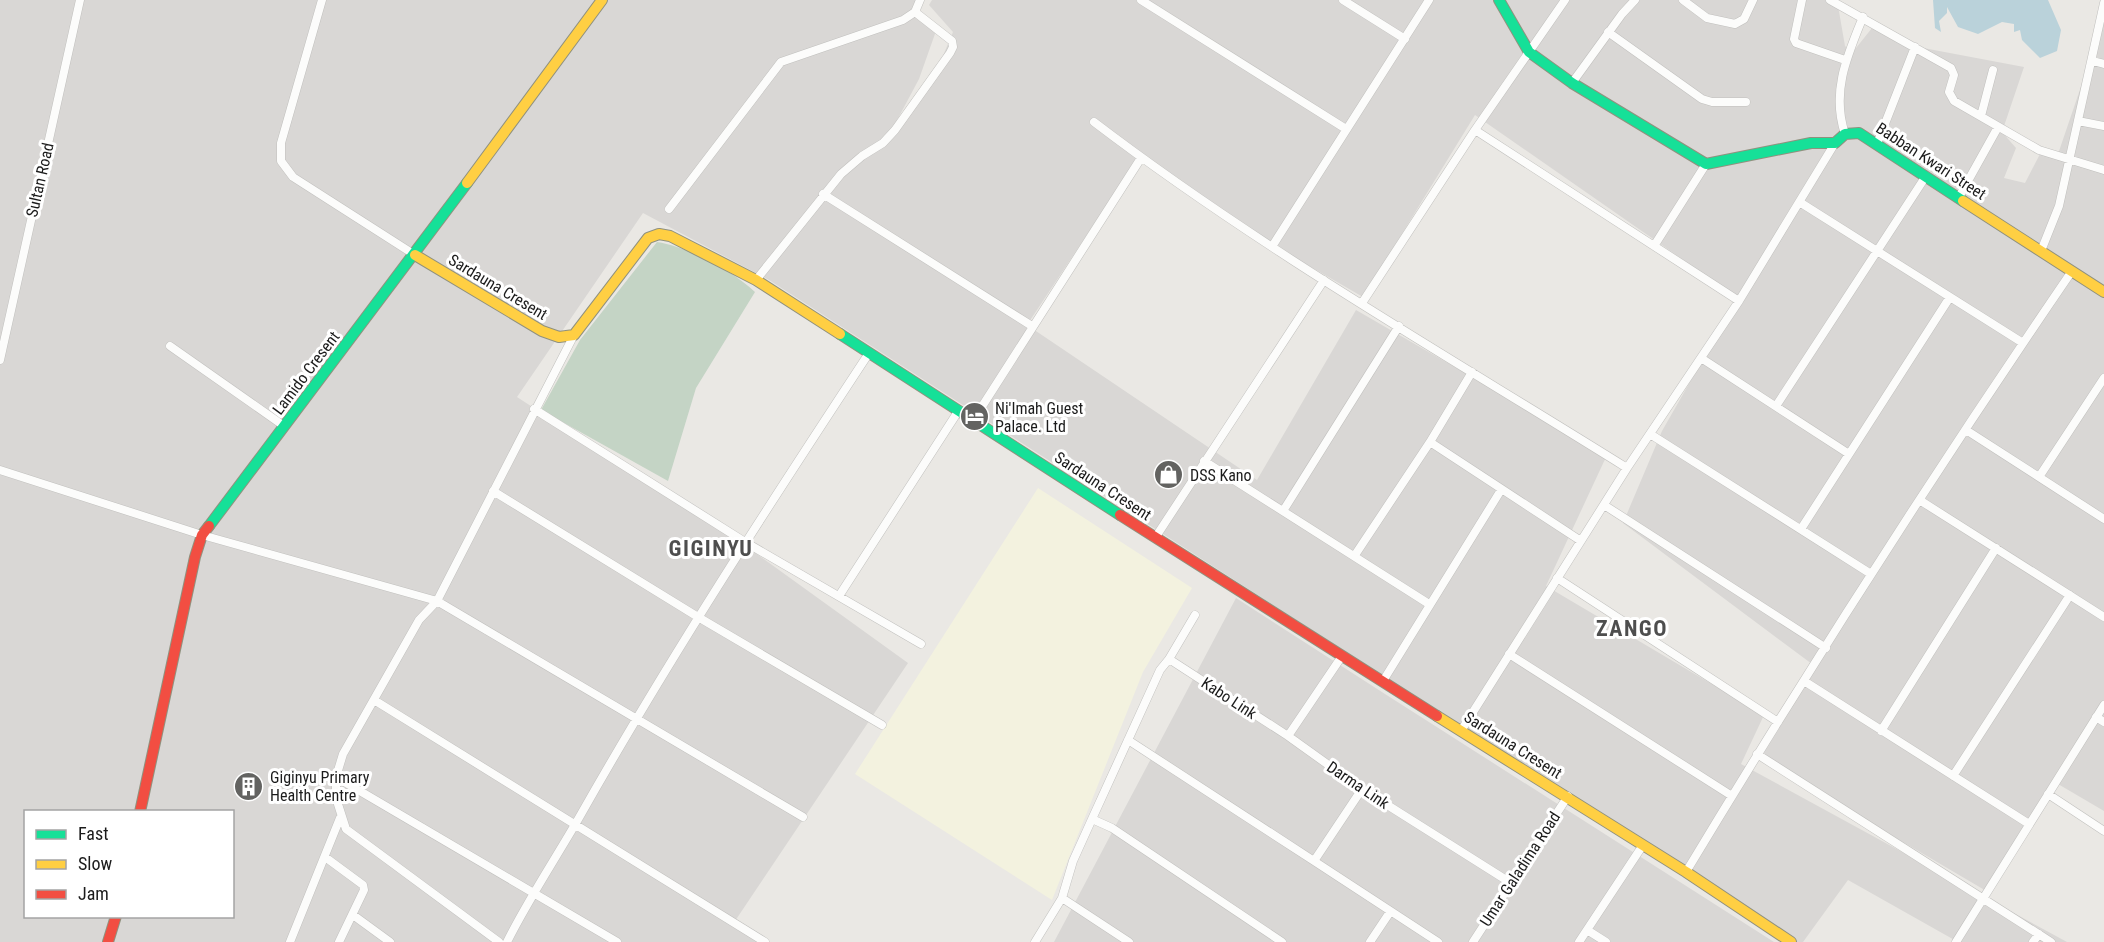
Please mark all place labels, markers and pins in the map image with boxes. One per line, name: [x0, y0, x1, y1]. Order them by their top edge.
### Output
place label: Ni'Imah Guest Palace. Ltd: [995, 399, 1083, 436]
hotel icon: Ni'Imah Guest Palace. Ltd: [958, 401, 990, 433]
shop icon: DSS Kano: [1153, 459, 1185, 491]
place label: DSS Kano: [1190, 466, 1252, 485]
place label: Giginyu Primary Health Centre: [270, 768, 370, 805]
building icon: Giginyu Primary Health Centre: [233, 770, 265, 802]

